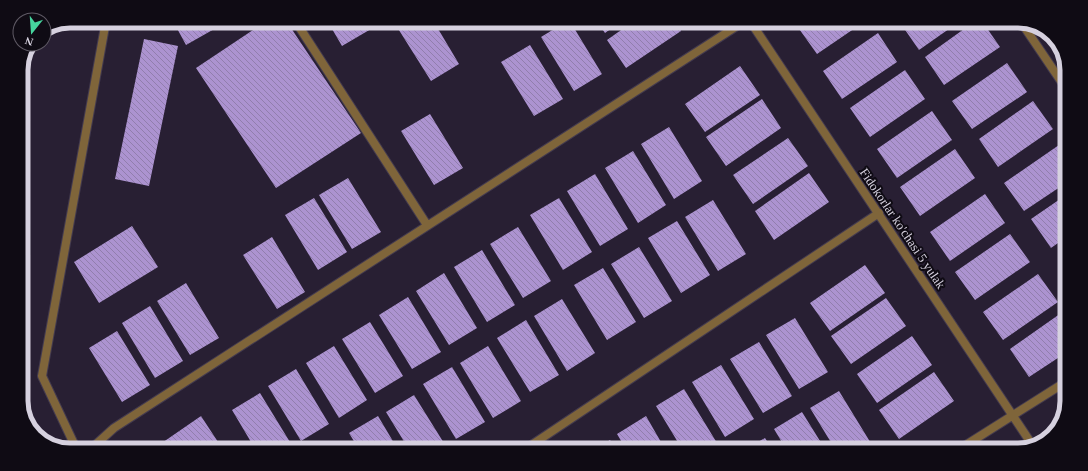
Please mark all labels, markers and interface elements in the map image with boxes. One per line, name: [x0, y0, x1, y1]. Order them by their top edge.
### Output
north arrow: [12, 12, 52, 52]
text: N: [23, 35, 35, 48]
street label: Fidokorlar ko'chasi 5 yulak: [857, 165, 949, 292]

